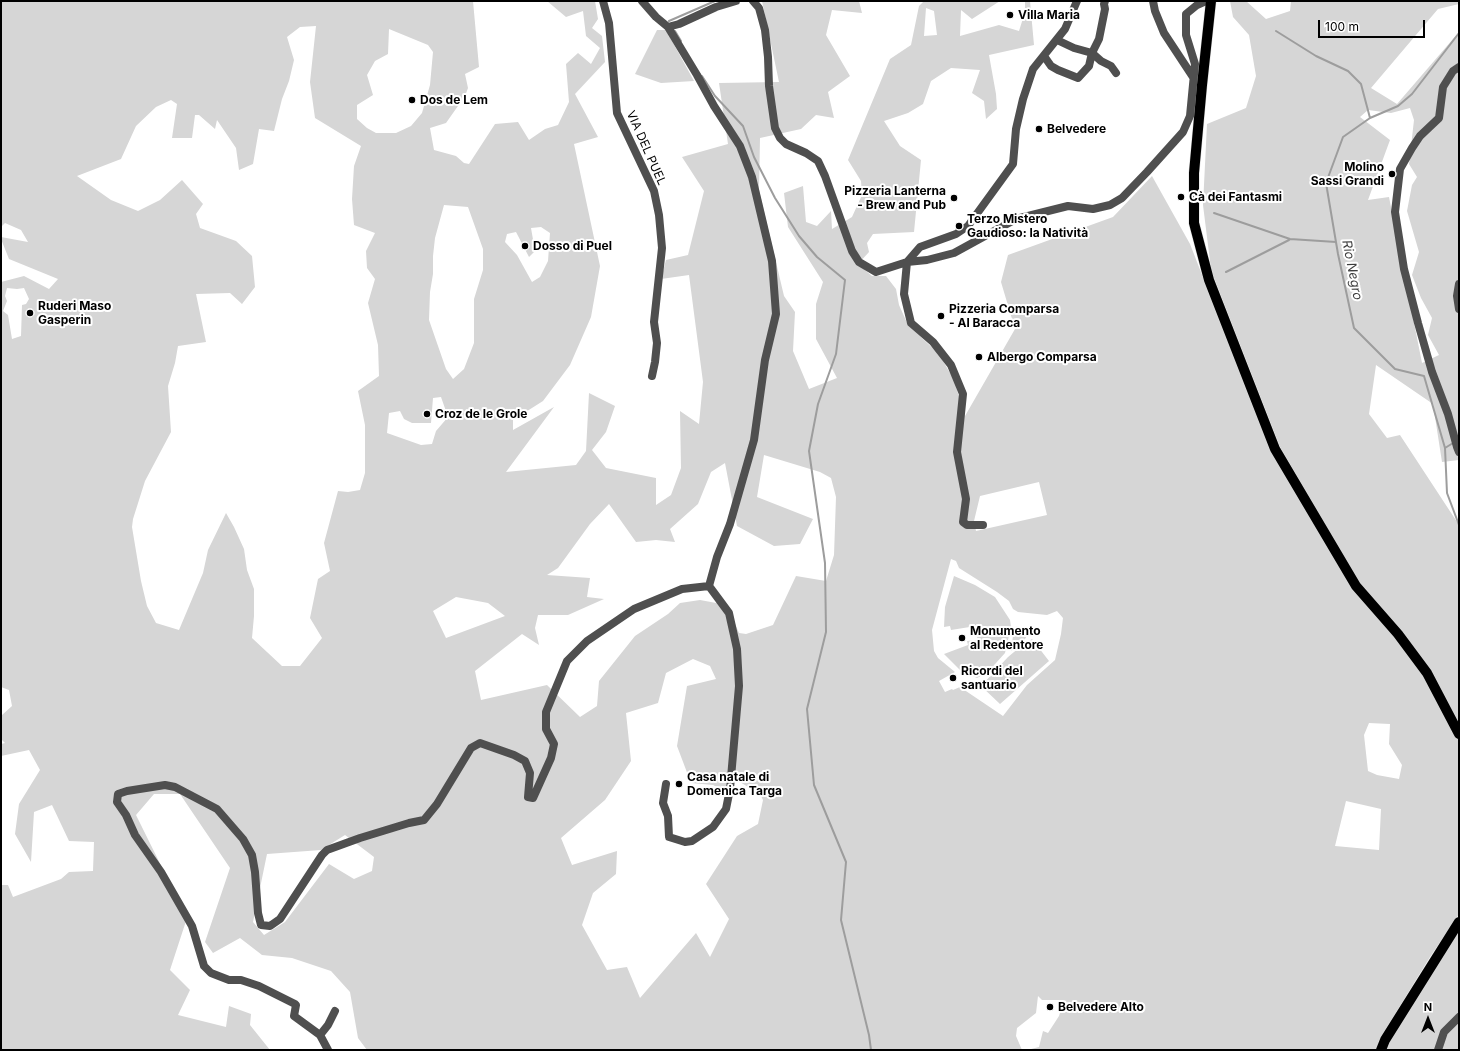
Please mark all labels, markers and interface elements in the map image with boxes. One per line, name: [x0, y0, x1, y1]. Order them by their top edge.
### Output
place label: Villa Maria: [1018, 8, 1080, 22]
marker: Villa Maria: [1005, 10, 1015, 20]
scale bar: [1320, 12, 1427, 38]
text: 100 m: [1325, 19, 1359, 34]
place label: Dos de Lem: [420, 93, 488, 107]
marker: Dos de Lem: [407, 95, 417, 105]
street label: VIA DEL PUEL: [623, 109, 669, 187]
place label: Belvedere: [1047, 122, 1106, 136]
marker: Belvedere: [1034, 124, 1044, 134]
place label: Molino Sassi Grandi: [1311, 160, 1384, 188]
marker: Molino Sassi Grandi: [1387, 169, 1397, 179]
place label: Pizzeria Lanterna - Brew and Pub: [844, 184, 946, 212]
place label: Cà dei Fantasmi: [1189, 190, 1282, 204]
marker: Cà dei Fantasmi: [1176, 192, 1186, 202]
marker: Pizzeria Lanterna - Brew and Pub: [949, 193, 959, 203]
place label: Terzo Mistero Gaudioso: la Natività: [967, 212, 1088, 240]
marker: Terzo Mistero Gaudioso: la Natività: [954, 221, 964, 231]
place label: Dosso di Puel: [533, 239, 612, 253]
water label: Rio Negro: [1339, 239, 1365, 301]
marker: Dosso di Puel: [520, 241, 530, 251]
place label: Ruderi Maso Gasperin: [38, 299, 111, 327]
place label: Pizzeria Comparsa - Al Baracca: [949, 302, 1059, 330]
marker: Ruderi Maso Gasperin: [25, 308, 35, 318]
marker: Pizzeria Comparsa - Al Baracca: [936, 311, 946, 321]
place label: Albergo Comparsa: [987, 350, 1097, 364]
marker: Albergo Comparsa: [974, 352, 984, 362]
place label: Croz de le Grole: [435, 407, 527, 421]
marker: Croz de le Grole: [422, 409, 432, 419]
place label: Monumento al Redentore: [970, 624, 1044, 652]
marker: Monumento al Redentore: [957, 633, 967, 643]
place label: Ricordi del santuario: [961, 664, 1023, 692]
marker: Ricordi del santuario: [948, 673, 958, 683]
place label: Casa natale di Domenica Targa: [687, 770, 782, 798]
marker: Casa natale di Domenica Targa: [674, 779, 684, 789]
north arrow: [1408, 999, 1448, 1039]
place label: Belvedere Alto: [1058, 1000, 1144, 1014]
text: N: [1424, 1000, 1432, 1014]
marker: Belvedere Alto: [1045, 1002, 1055, 1012]

